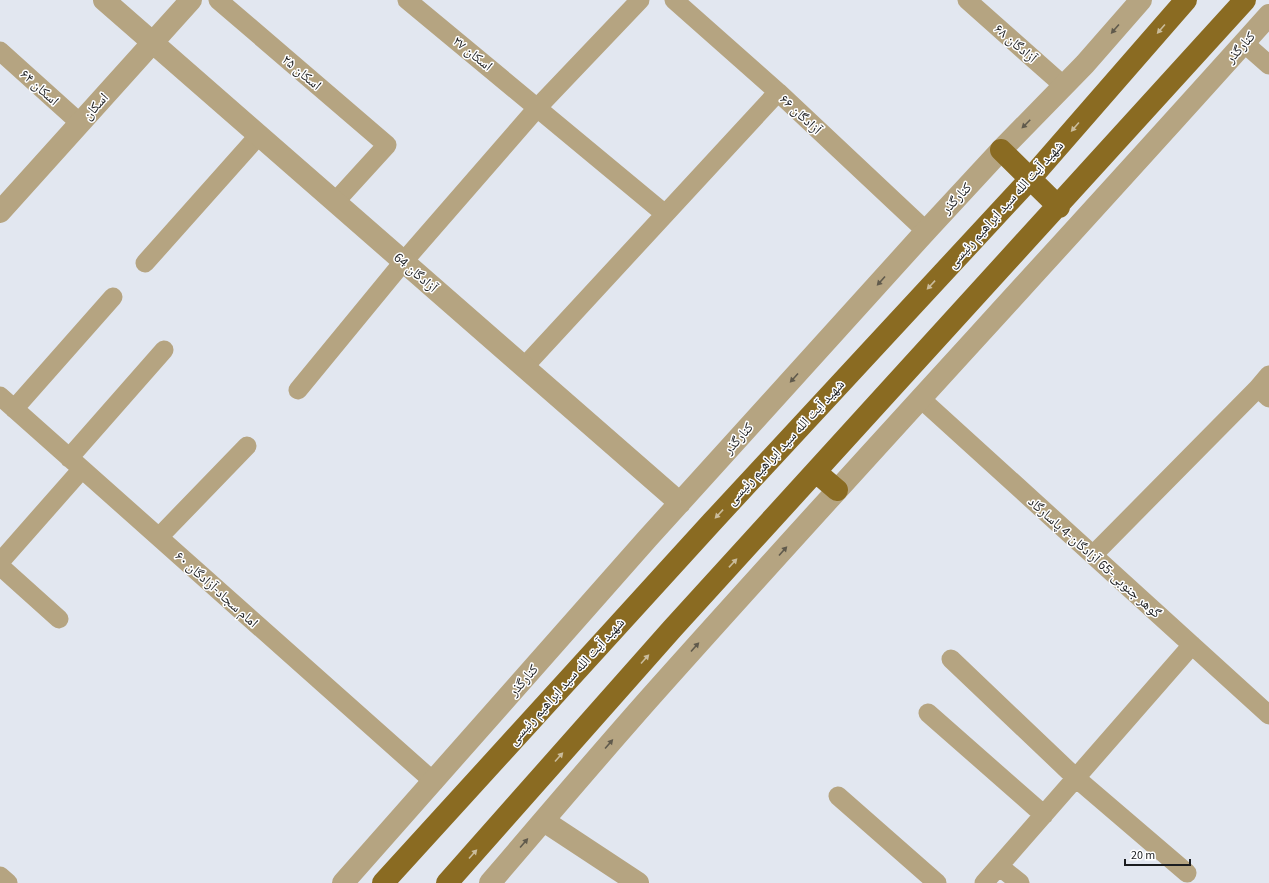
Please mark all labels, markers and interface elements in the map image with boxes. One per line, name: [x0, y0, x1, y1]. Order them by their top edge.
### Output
street label: آزادگان ۶۸: [990, 20, 1041, 68]
one-way arrow: [1111, 24, 1120, 35]
one-way arrow: [1156, 24, 1165, 35]
street label: کنارگذر: [1220, 27, 1261, 69]
street label: اسکان ۲۷: [448, 31, 497, 76]
street label: اسکان ۲۵: [277, 50, 325, 95]
street label: اسکان ۶۴: [16, 65, 63, 111]
street label: اسکان: [78, 89, 113, 125]
street label: آزادگان ۶۶: [775, 90, 826, 140]
one-way arrow: [1021, 119, 1031, 129]
one-way arrow: [1071, 123, 1080, 132]
street label: شهید آیت الله سید ابراهیم رئیسی: [943, 136, 1069, 273]
street label: کنارگذر: [936, 178, 977, 220]
street label: آزادگان 64: [389, 248, 442, 298]
one-way arrow: [876, 276, 886, 286]
one-way arrow: [926, 280, 935, 290]
one-way arrow: [789, 372, 798, 383]
street label: شهید آیت الله سید ابراهیم رئیسی: [722, 375, 850, 510]
street label: کنارگذر: [718, 418, 759, 460]
street label: گوهر جنوبی-65 آزادگان-4 پاسارگاد: [1023, 492, 1166, 623]
one-way arrow: [714, 509, 723, 519]
one-way arrow: [778, 545, 787, 556]
street label: امام سجاد-آزادگان ۶۰: [170, 547, 262, 633]
one-way arrow: [728, 558, 737, 568]
street label: شهید آیت الله سید ابراهیم رئیسی: [504, 613, 630, 750]
one-way arrow: [691, 642, 700, 652]
one-way arrow: [641, 654, 650, 665]
street label: کنارگذر: [504, 660, 543, 702]
one-way arrow: [605, 739, 614, 750]
one-way arrow: [554, 752, 563, 761]
one-way arrow: [520, 838, 529, 848]
scale bar: [1125, 841, 1190, 867]
text: 20 m: [1131, 847, 1155, 864]
one-way arrow: [468, 849, 477, 859]

